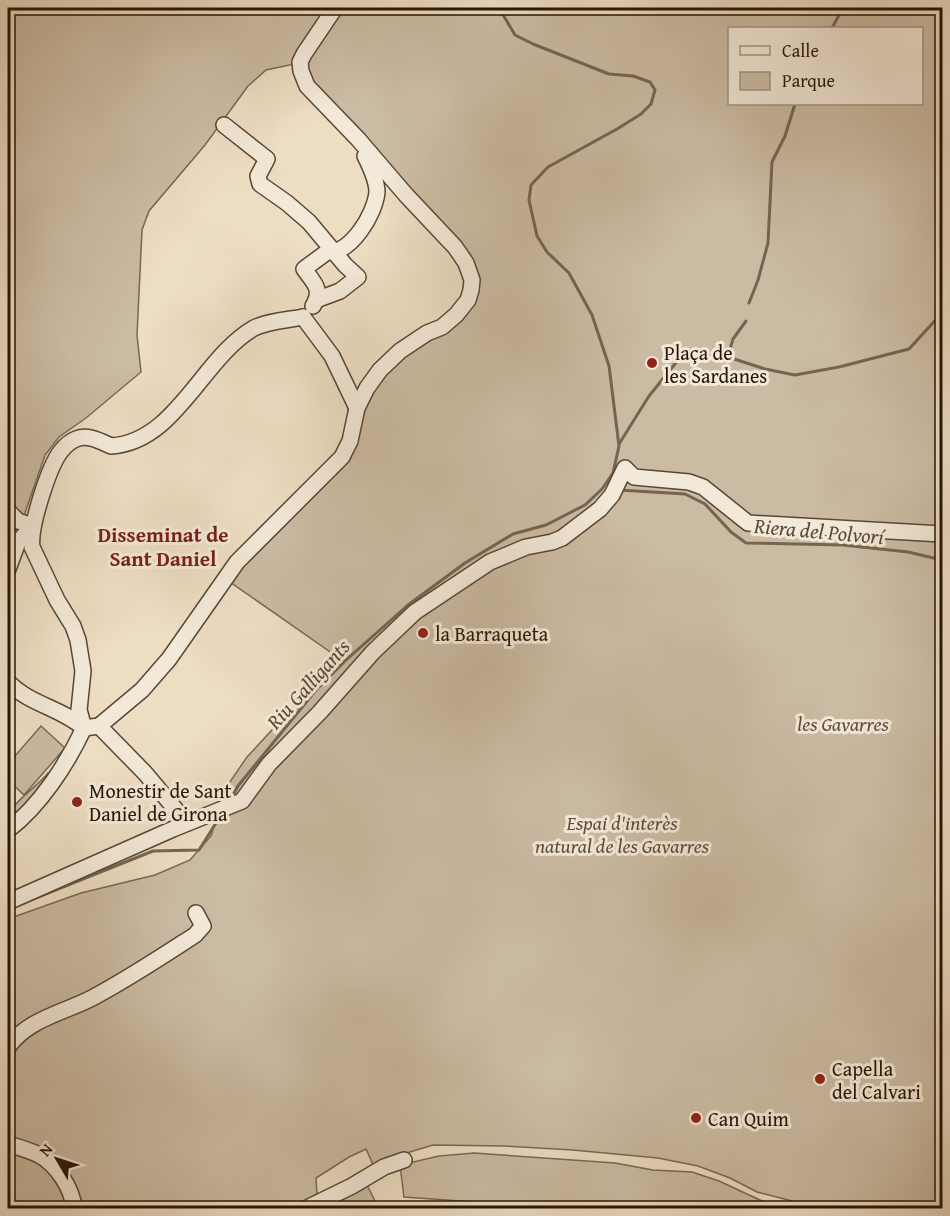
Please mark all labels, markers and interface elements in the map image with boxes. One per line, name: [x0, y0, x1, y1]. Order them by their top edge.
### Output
legend: [728, 27, 923, 105]
text: Calle: [782, 37, 819, 64]
text: Parque: [782, 67, 835, 94]
place label: Plaça de les Sardanes: [664, 338, 767, 390]
marker: Plaça de les Sardanes: [645, 356, 659, 370]
water label: Riera del Polvorí: [752, 510, 888, 552]
district label: Disseminat de Sant Daniel: [97, 519, 229, 574]
place label: la Barraqueta: [435, 619, 549, 648]
marker: la Barraqueta: [416, 626, 430, 640]
water label: Riu Galligants: [258, 632, 357, 737]
park label: les Gavarres: [797, 709, 890, 738]
place label: Monestir de Sant Daniel de Girona: [89, 776, 231, 828]
marker: Monestir de Sant Daniel de Girona: [70, 795, 84, 809]
park label: Espai d'interès natural de les Gavarres: [535, 808, 710, 860]
place label: Capella del Calvari: [832, 1054, 921, 1106]
marker: Capella del Calvari: [813, 1072, 827, 1086]
place label: Can Quim: [708, 1104, 790, 1133]
marker: Can Quim: [689, 1111, 703, 1125]
north arrow: [27, 1129, 87, 1189]
text: N: [33, 1138, 58, 1161]

